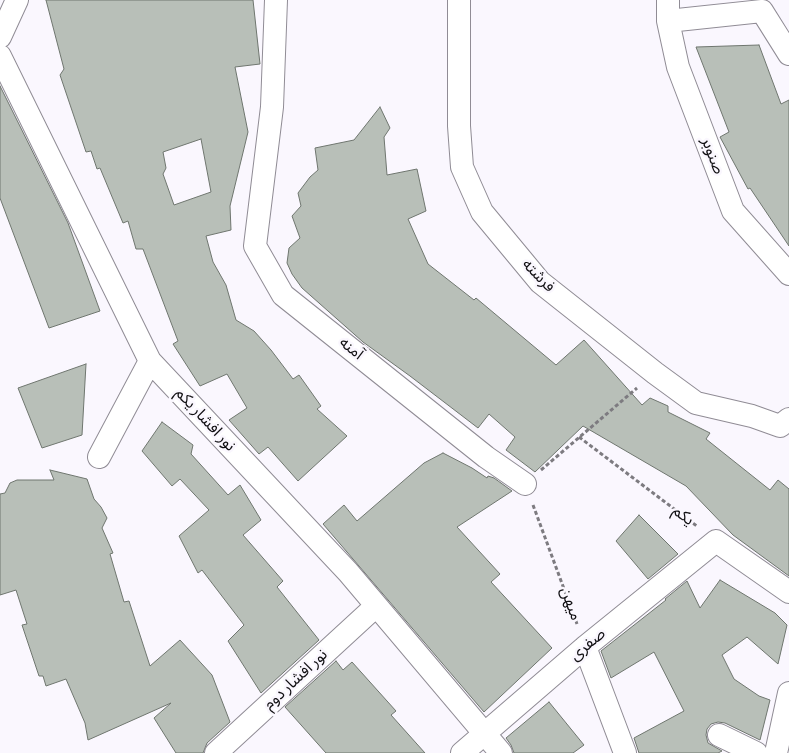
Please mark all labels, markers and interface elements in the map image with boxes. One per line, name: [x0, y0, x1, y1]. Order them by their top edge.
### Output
street label: صنوبر: [696, 135, 728, 177]
street label: فرشته: [517, 255, 559, 297]
street label: آمنه: [335, 334, 367, 364]
street label: نور افشار یکم: [171, 384, 239, 456]
street label: یکم: [668, 502, 698, 530]
street label: میهن: [555, 585, 585, 623]
street label: صفری: [566, 625, 610, 665]
street label: نور افشار دوم: [260, 646, 332, 714]

